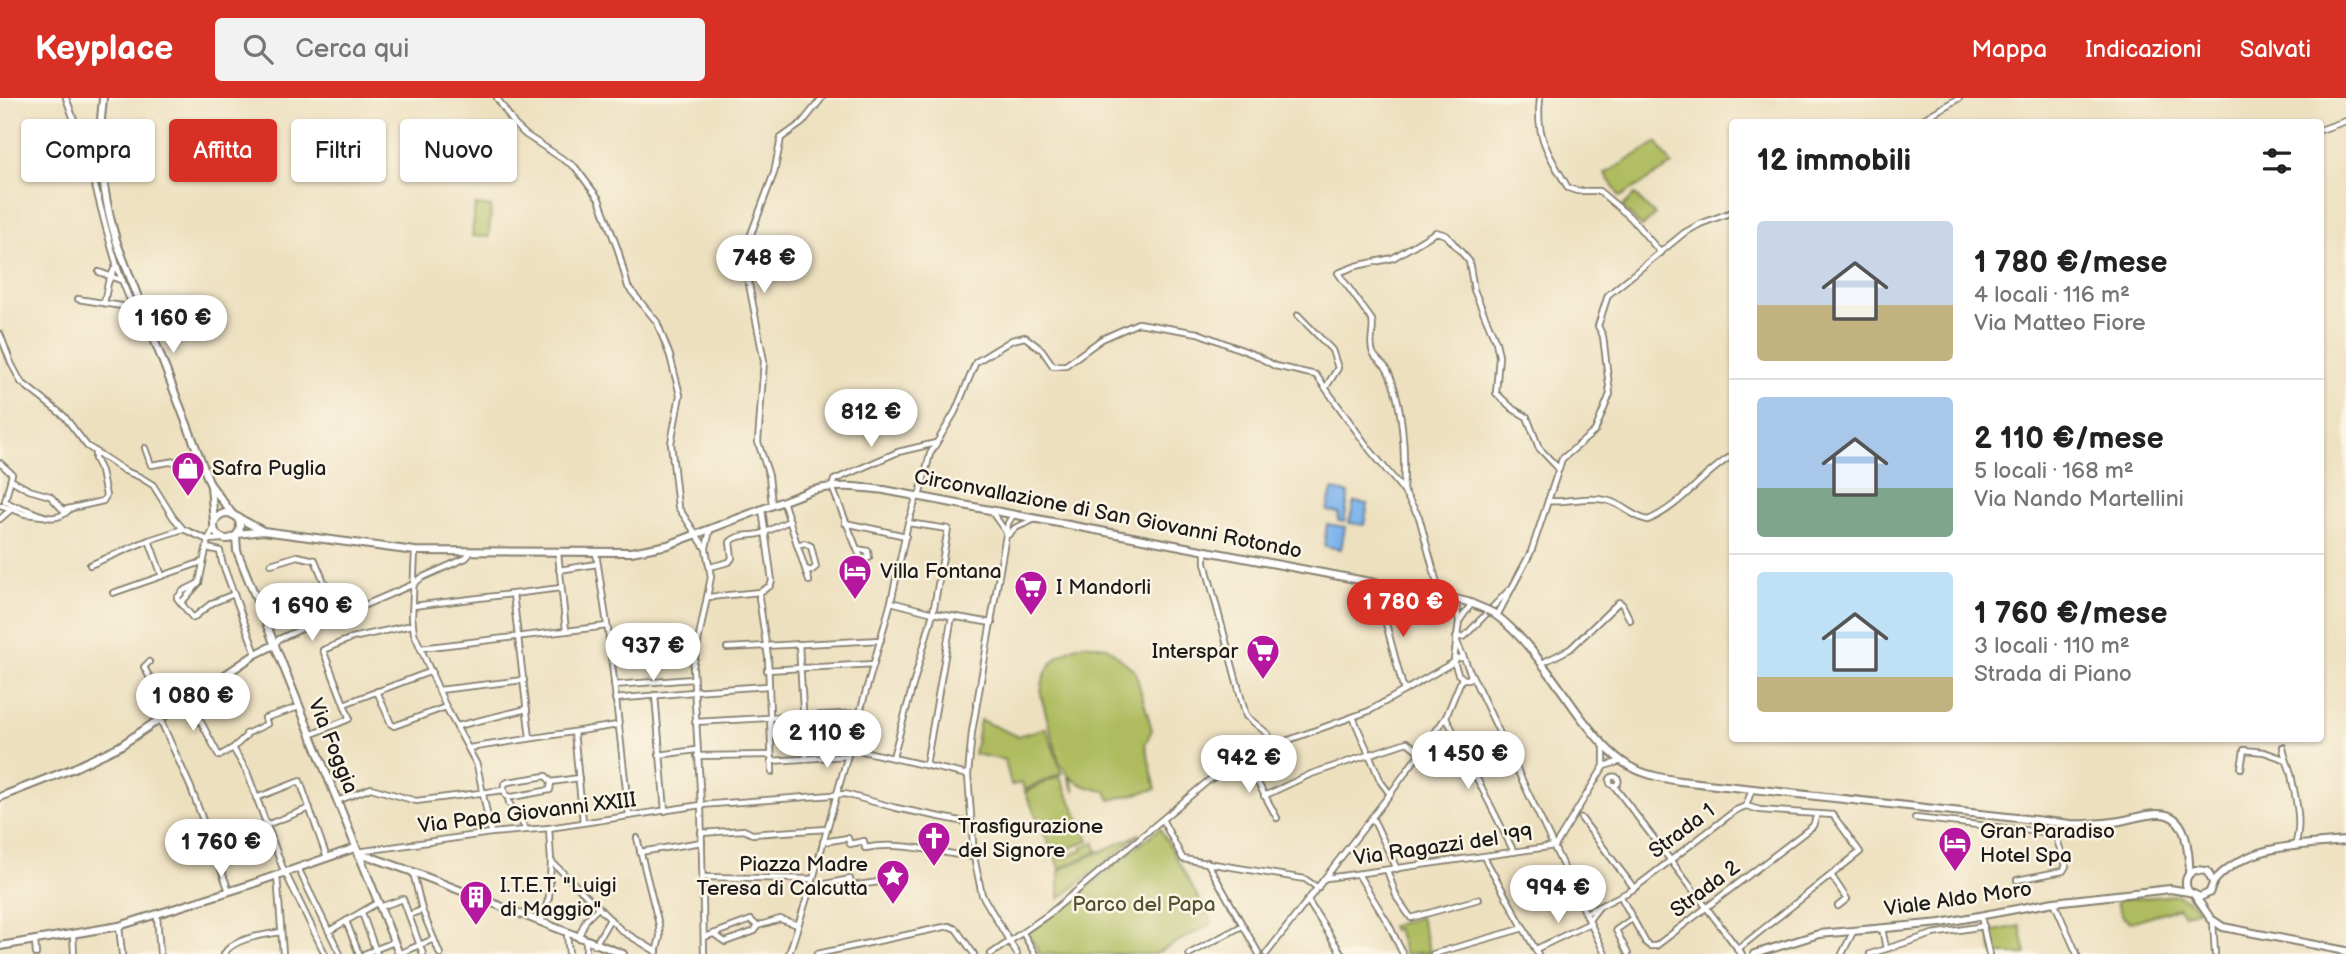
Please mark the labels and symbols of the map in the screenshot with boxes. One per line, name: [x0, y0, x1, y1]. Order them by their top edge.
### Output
pin: 748 €: [715, 236, 813, 295]
pin: 1 160 €: [108, 296, 238, 355]
pin: 812 €: [822, 390, 920, 449]
shop icon: Safra Puglia: [169, 449, 207, 498]
place label: Safra Puglia: [212, 456, 326, 481]
street label: Circonvallazione di San Giovanni Rotondo: [912, 464, 1304, 564]
hotel icon: Villa Fontana: [836, 552, 874, 601]
place label: Villa Fontana: [880, 559, 1002, 584]
supermarket icon: I Mandorli: [1012, 568, 1050, 617]
place label: I Mandorli: [1056, 575, 1151, 600]
pin: 1 780 €: [1338, 580, 1468, 639]
pin: 1 690 €: [247, 584, 377, 643]
pin: 937 €: [604, 624, 702, 683]
supermarket icon: Interspar: [1244, 632, 1282, 681]
place label: Interspar: [1152, 639, 1238, 664]
pin: 1 080 €: [128, 674, 258, 733]
street label: Via Foggia: [303, 695, 363, 797]
pin: 2 110 €: [762, 710, 892, 770]
pin: 1 450 €: [1403, 732, 1533, 791]
pin: 942 €: [1200, 736, 1298, 795]
street label: Via Papa Giovanni XXIII: [416, 787, 638, 839]
street label: Strada 1: [1644, 798, 1720, 864]
place label: Trasfigurazione del Signore: [958, 814, 1103, 863]
church icon: Trasfigurazione del Signore: [915, 819, 953, 868]
place label: Gran Paradiso Hotel Spa: [1980, 819, 2115, 868]
pin: 1 760 €: [156, 820, 286, 879]
street label: Via Ragazzi del '99: [1352, 821, 1534, 871]
hotel icon: Gran Paradiso Hotel Spa: [1936, 824, 1974, 873]
place label: Piazza Madre Teresa di Calcutta: [697, 852, 868, 901]
street label: Strada 2: [1665, 855, 1745, 923]
place icon: Piazza Madre Teresa di Calcutta: [874, 857, 912, 906]
pin: 994 €: [1509, 866, 1607, 925]
place label: I.T.E.T. "Luigi di Maggio": [500, 873, 617, 922]
street label: Viale Aldo Moro: [1883, 876, 2033, 922]
building icon: I.T.E.T. "Luigi di Maggio": [457, 878, 495, 927]
park label: Parco del Papa: [1072, 892, 1216, 917]

